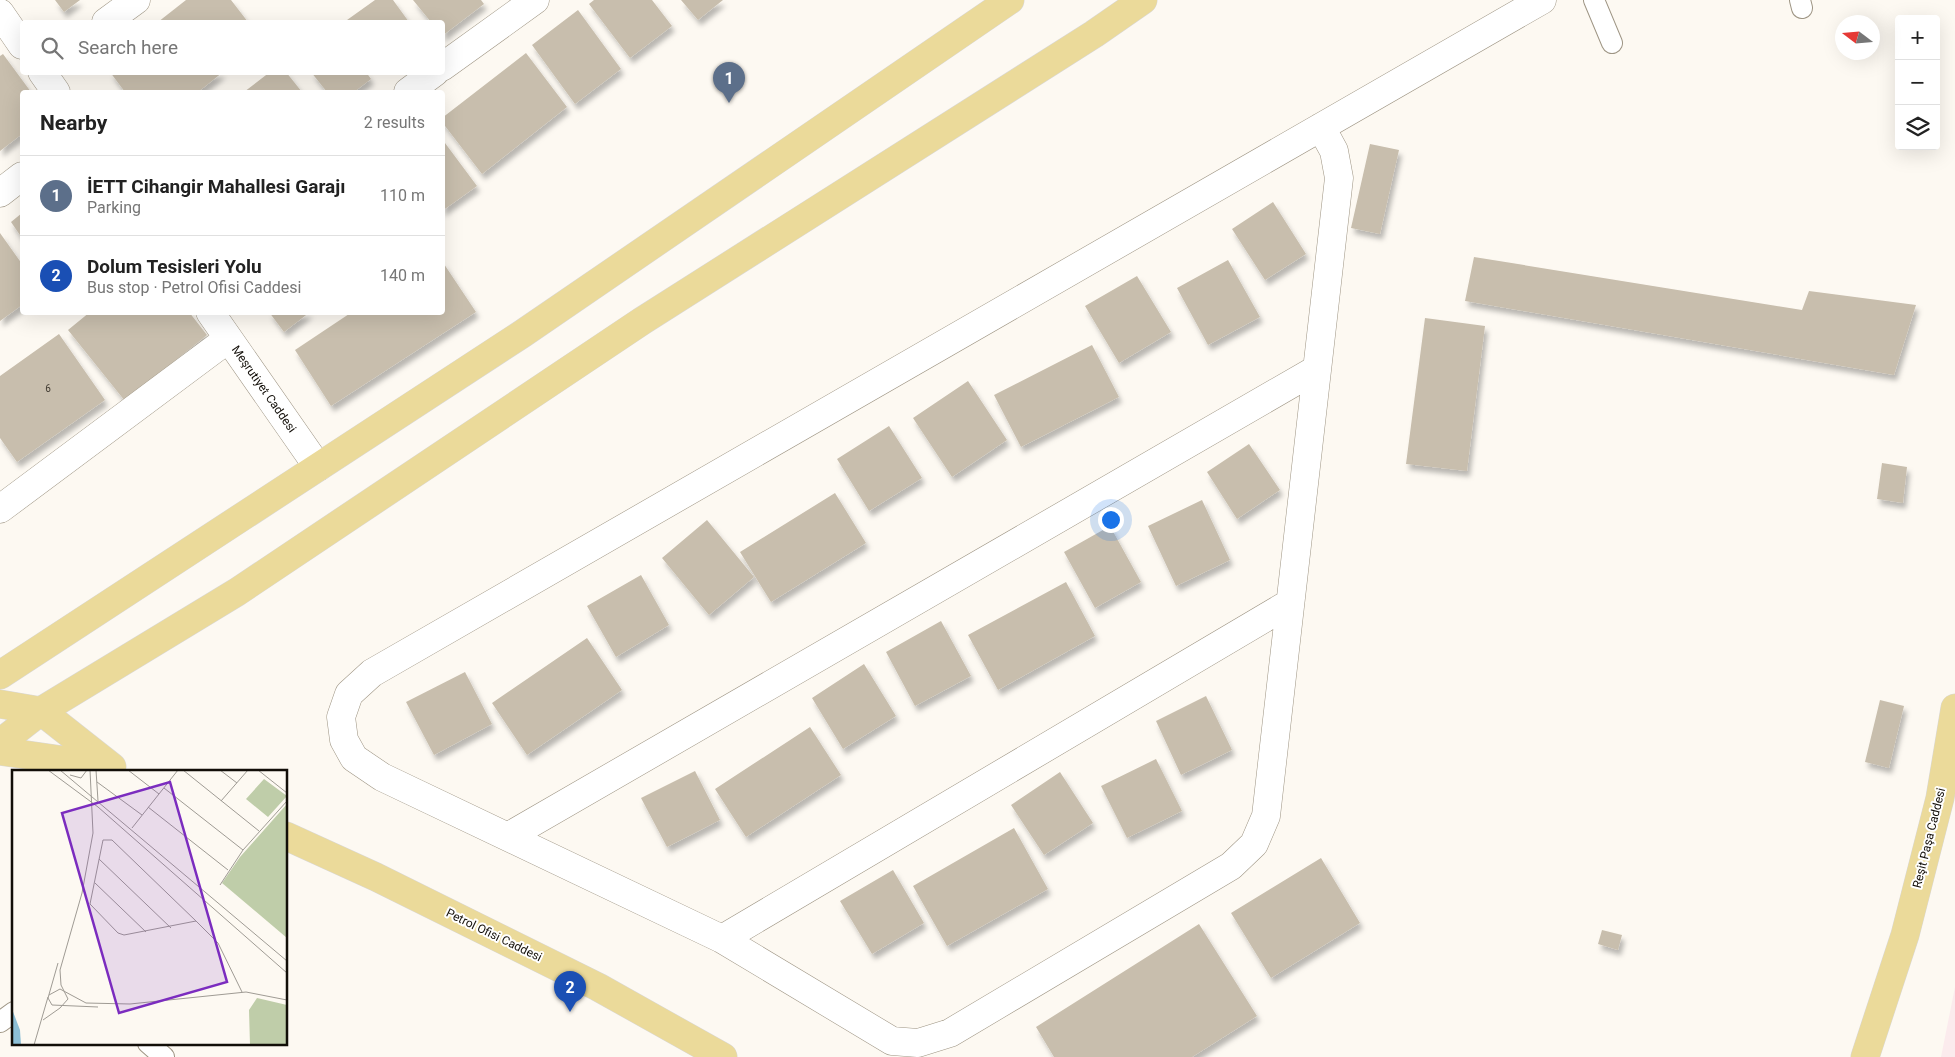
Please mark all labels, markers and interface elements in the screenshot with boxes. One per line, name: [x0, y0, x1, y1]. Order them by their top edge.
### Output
north arrow: [1835, 15, 1880, 60]
map controls: [1895, 15, 1940, 150]
button: +: [1895, 15, 1940, 60]
search box: [20, 20, 445, 75]
icon: search: [38, 34, 66, 62]
text: Search here: [78, 36, 178, 59]
button: −: [1895, 60, 1940, 105]
pin: 1: [713, 62, 745, 103]
button: layers: [1895, 105, 1940, 150]
text: Nearby: [40, 111, 107, 135]
text: 2 results: [364, 113, 425, 132]
text: İETT Cihangir Mahallesi Garajı: [87, 175, 345, 198]
text: 1: [51, 186, 61, 205]
text: 110 m: [380, 186, 425, 205]
text: Parking: [87, 198, 141, 217]
text: Dolum Tesisleri Yolu: [87, 255, 262, 278]
text: 2: [51, 266, 61, 285]
text: 140 m: [380, 266, 425, 285]
text: Bus stop · Petrol Ofisi Caddesi: [87, 278, 301, 297]
street label: Meşrutiyet Caddesi: [229, 343, 299, 435]
house number: 6: [45, 383, 51, 394]
your location: [1098, 507, 1124, 533]
inset map: [12, 770, 288, 1044]
street label: Reşit Paşa Caddesi: [1910, 786, 1948, 890]
street label: Petrol Ofisi Caddesi: [444, 906, 544, 964]
pin: 2: [554, 971, 586, 1012]

